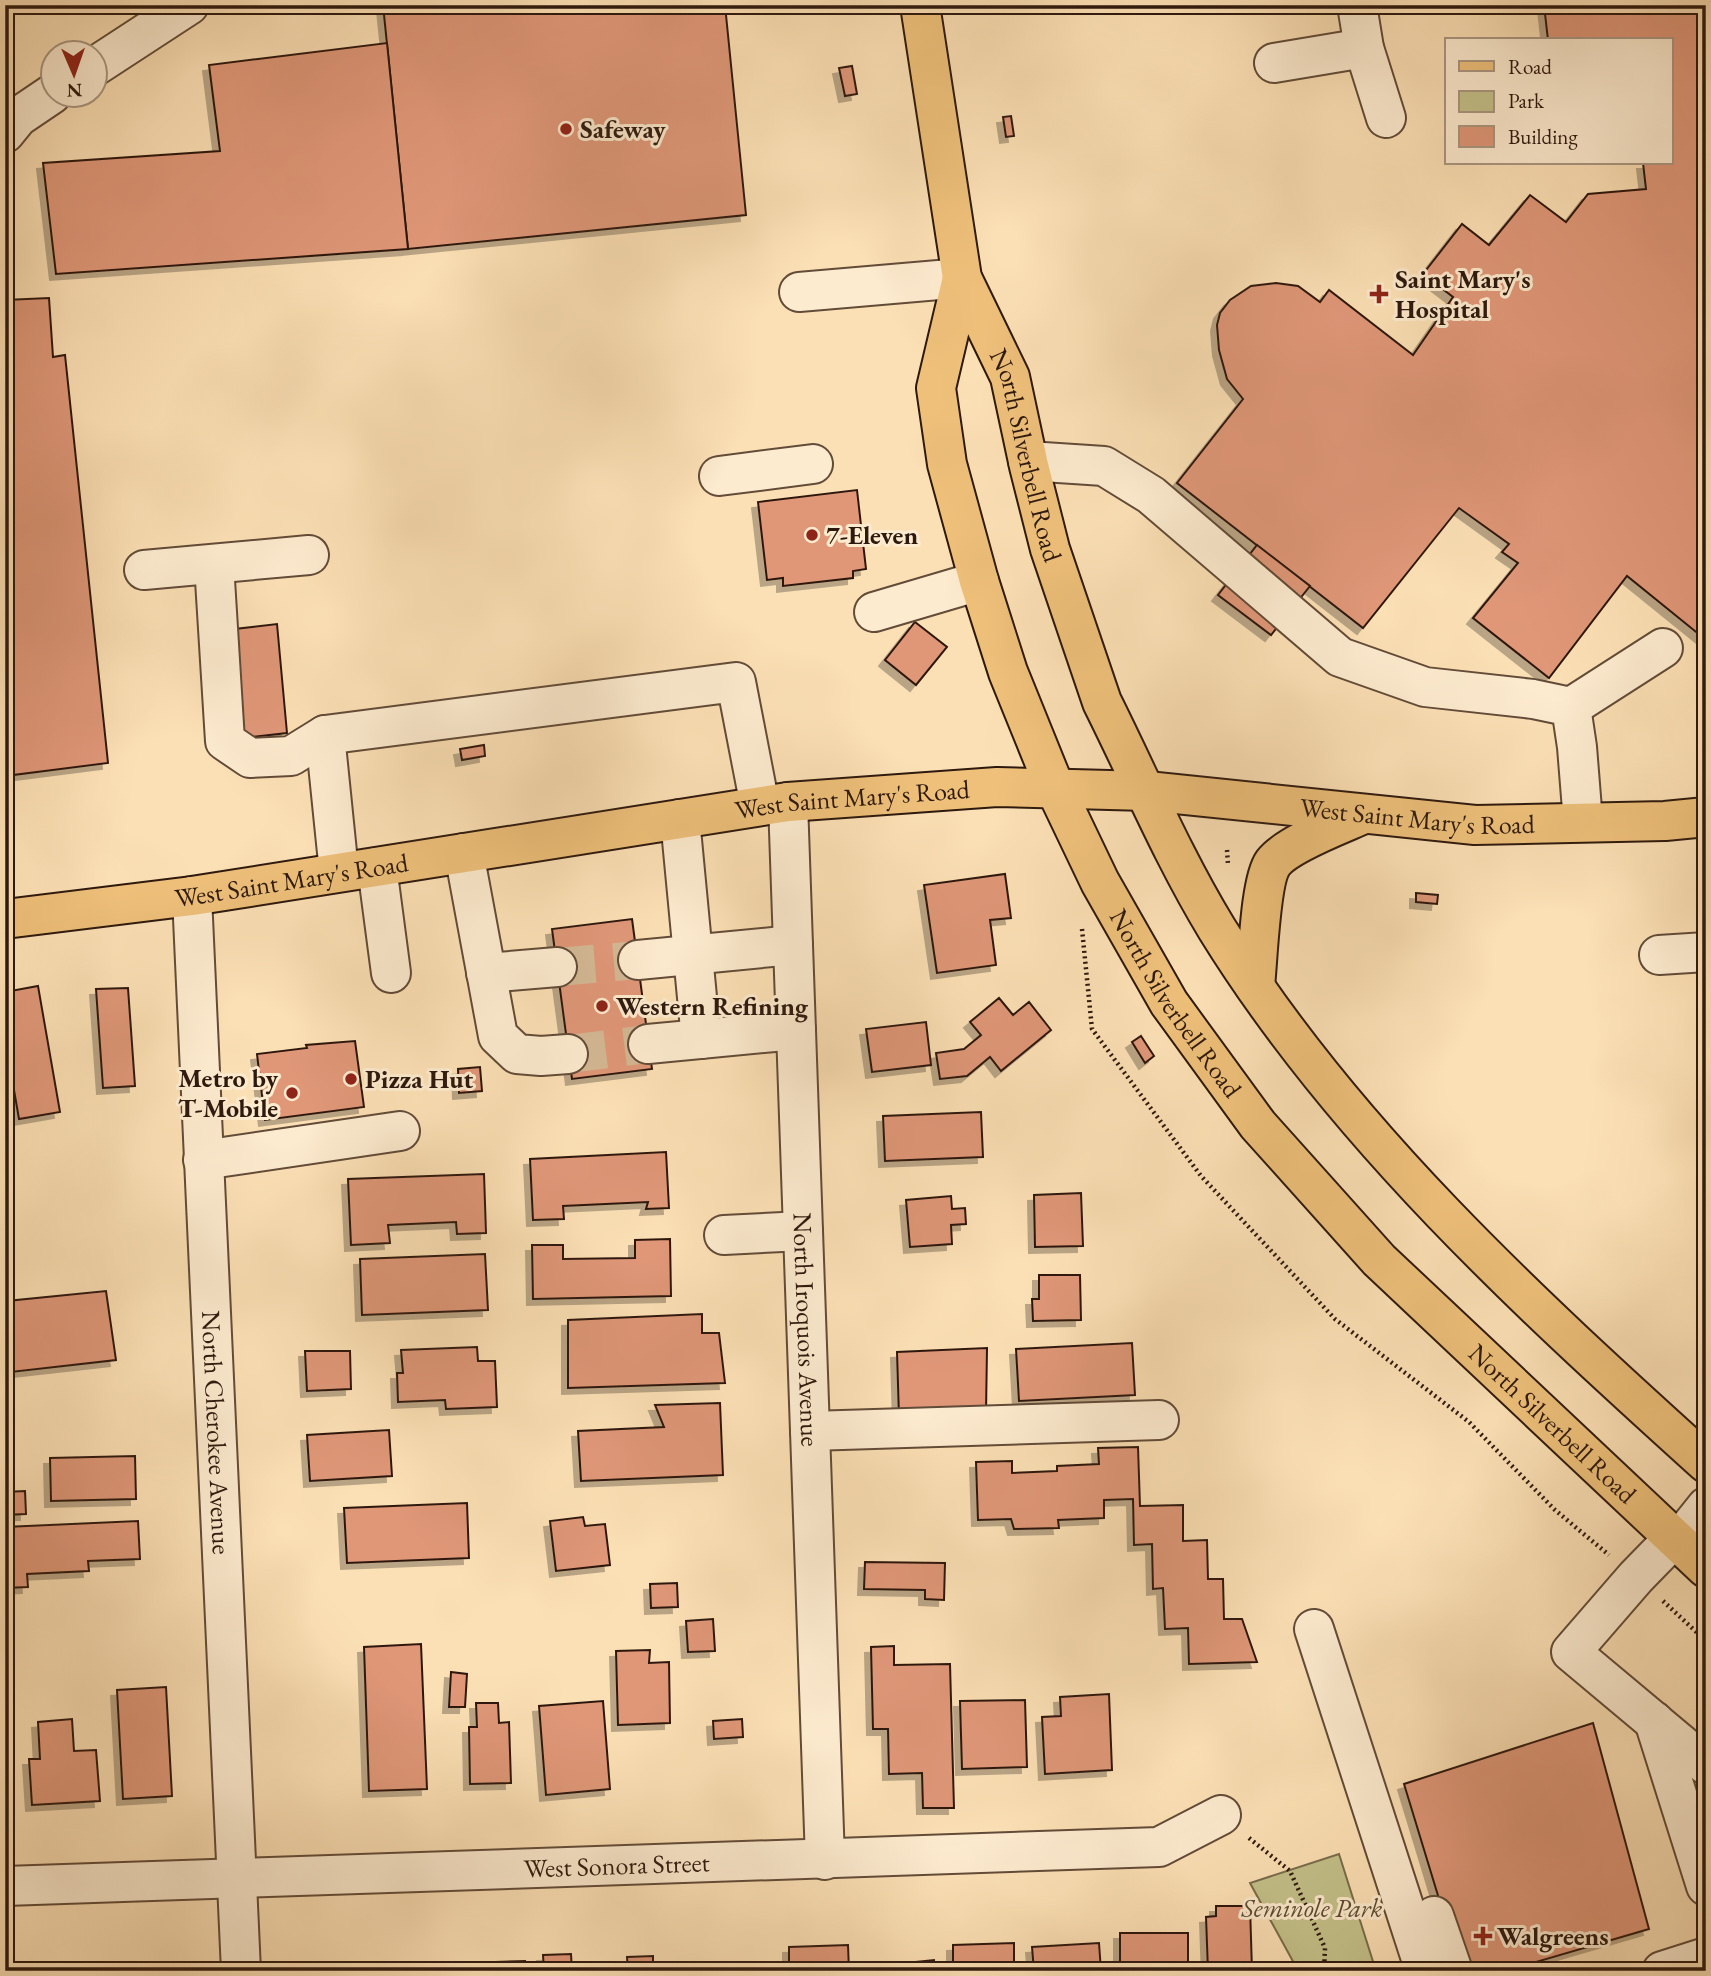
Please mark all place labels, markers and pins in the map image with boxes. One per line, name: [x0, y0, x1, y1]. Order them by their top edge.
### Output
place label: Safeway: [580, 112, 666, 146]
marker: Safeway: [558, 121, 574, 137]
place label: Saint Mary's Hospital: [1395, 262, 1531, 326]
marker: Saint Mary's Hospital: [1369, 284, 1389, 304]
place label: 7-Eleven: [826, 518, 918, 552]
marker: 7-Eleven: [804, 527, 820, 543]
place label: Western Refining: [616, 989, 809, 1023]
marker: Western Refining: [594, 998, 610, 1014]
place label: Metro by T-Mobile: [178, 1061, 278, 1125]
place label: Pizza Hut: [365, 1062, 473, 1096]
marker: Pizza Hut: [343, 1071, 359, 1087]
marker: Metro by T-Mobile: [284, 1085, 300, 1101]
place label: Walgreens: [1497, 1919, 1609, 1953]
marker: Walgreens: [1475, 1928, 1491, 1944]

